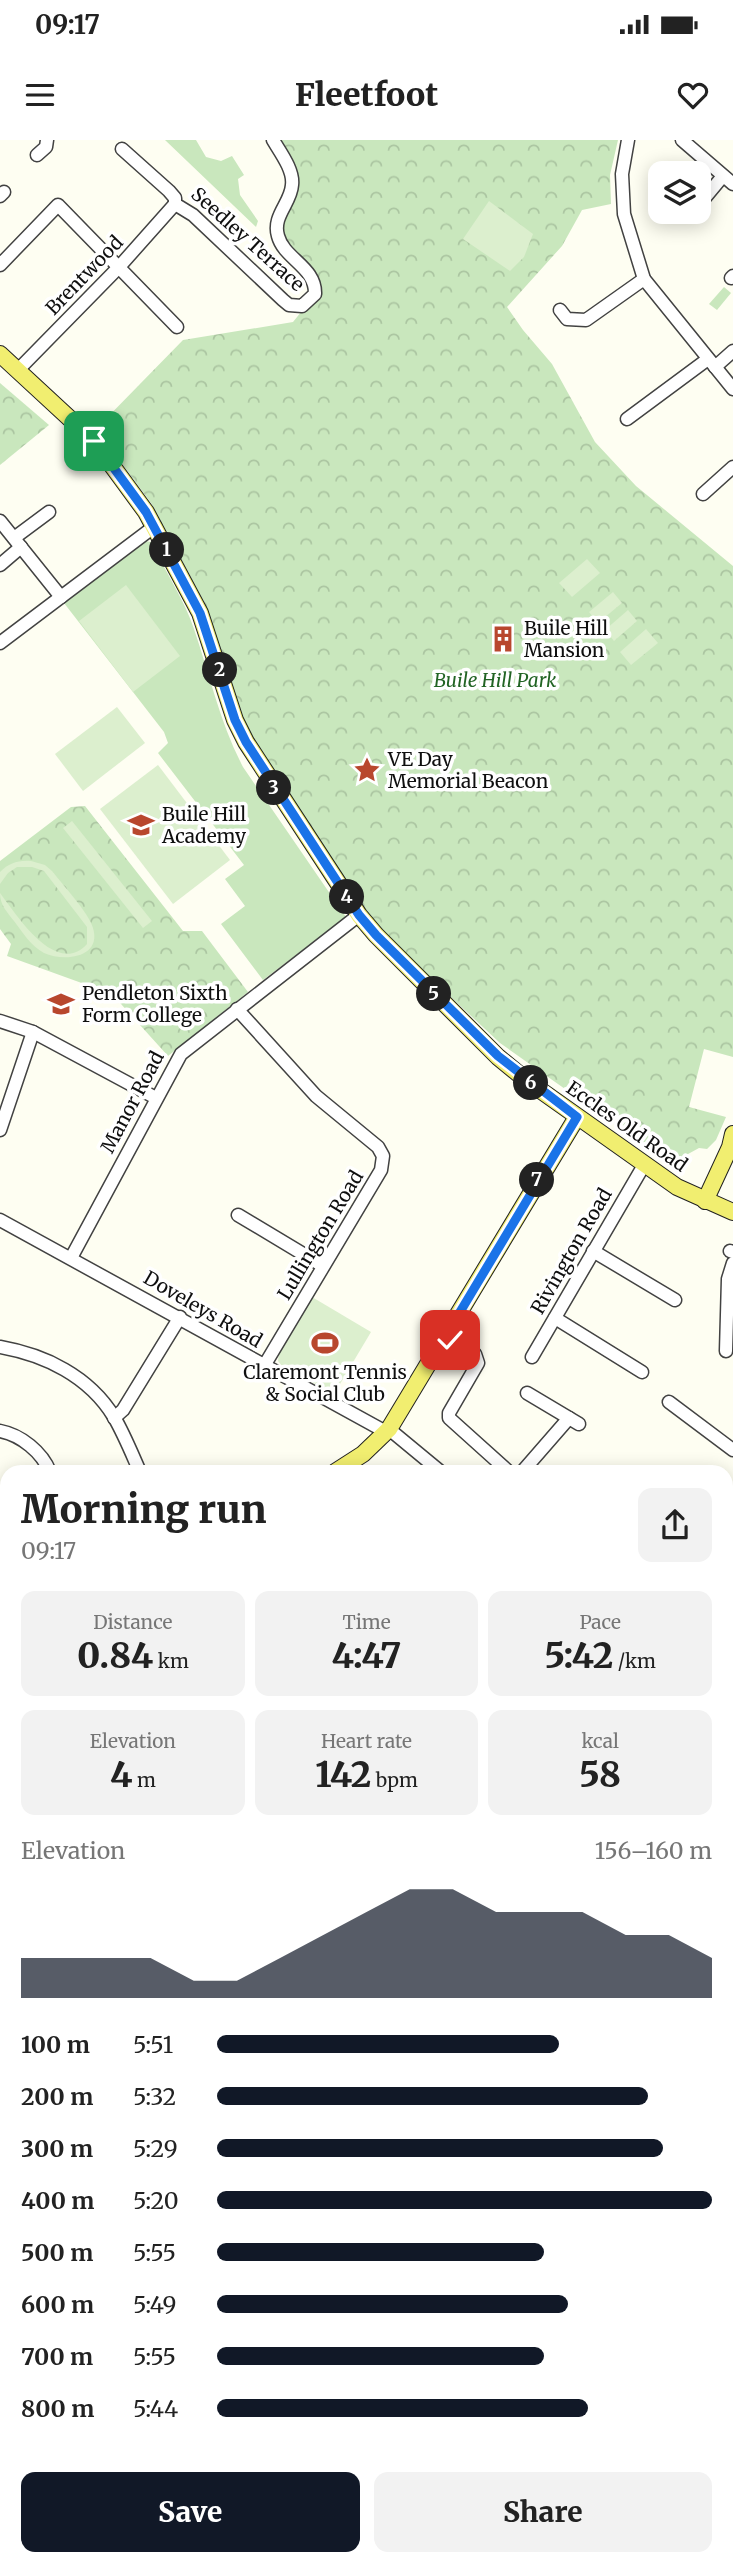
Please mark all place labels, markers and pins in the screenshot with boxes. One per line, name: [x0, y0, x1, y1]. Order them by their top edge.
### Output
pin: [64, 411, 124, 471]
pin: 1: [150, 532, 184, 568]
place label: Buile Hill Mansion: [524, 616, 608, 662]
building icon: Buile Hill Mansion: [488, 624, 518, 654]
pin: 2: [202, 652, 238, 688]
place label: VE Day Memorial Beacon: [387, 747, 549, 793]
place icon: VE Day Memorial Beacon: [352, 755, 382, 785]
pin: 3: [256, 770, 292, 806]
place label: Buile Hill Academy: [161, 802, 246, 848]
school or university icon: Buile Hill Academy: [126, 810, 156, 840]
pin: 4: [330, 880, 364, 914]
pin: 5: [416, 976, 452, 1012]
place label: Pendleton Sixth Form College: [82, 981, 228, 1027]
school or university icon: Pendleton Sixth Form College: [46, 989, 76, 1019]
pin: 6: [514, 1066, 548, 1100]
pin: 7: [520, 1163, 554, 1198]
pin: [420, 1310, 480, 1370]
sports icon: Claremont Tennis & Social Club: [310, 1328, 340, 1358]
place label: Claremont Tennis & Social Club: [243, 1360, 407, 1406]

